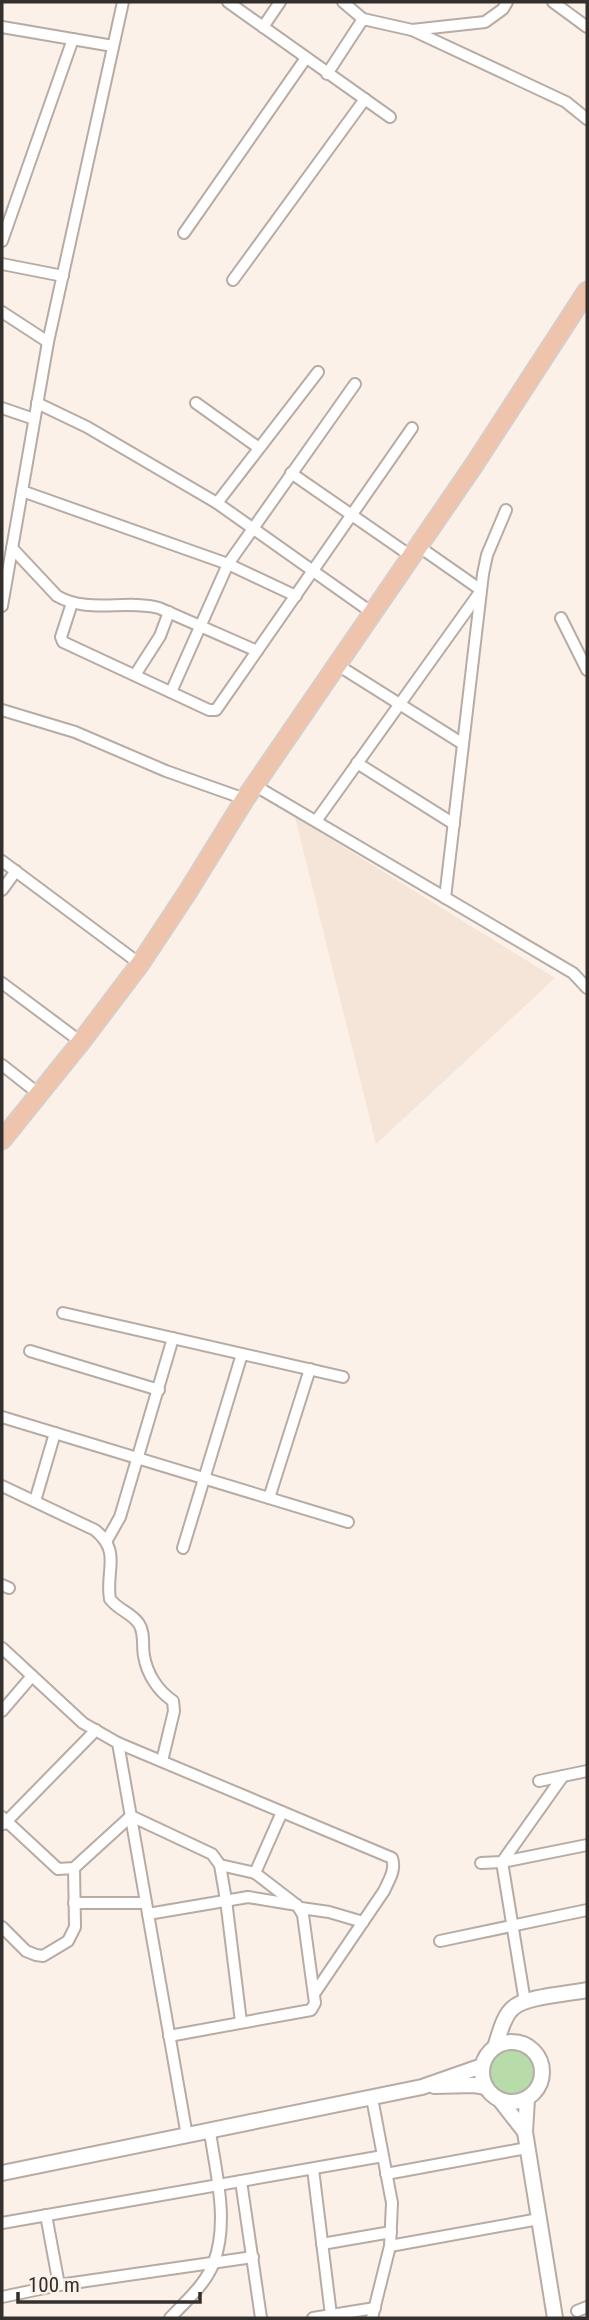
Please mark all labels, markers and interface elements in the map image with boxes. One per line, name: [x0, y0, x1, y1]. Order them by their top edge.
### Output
scale bar: [18, 2260, 200, 2304]
text: 100 m: [28, 2273, 80, 2297]

